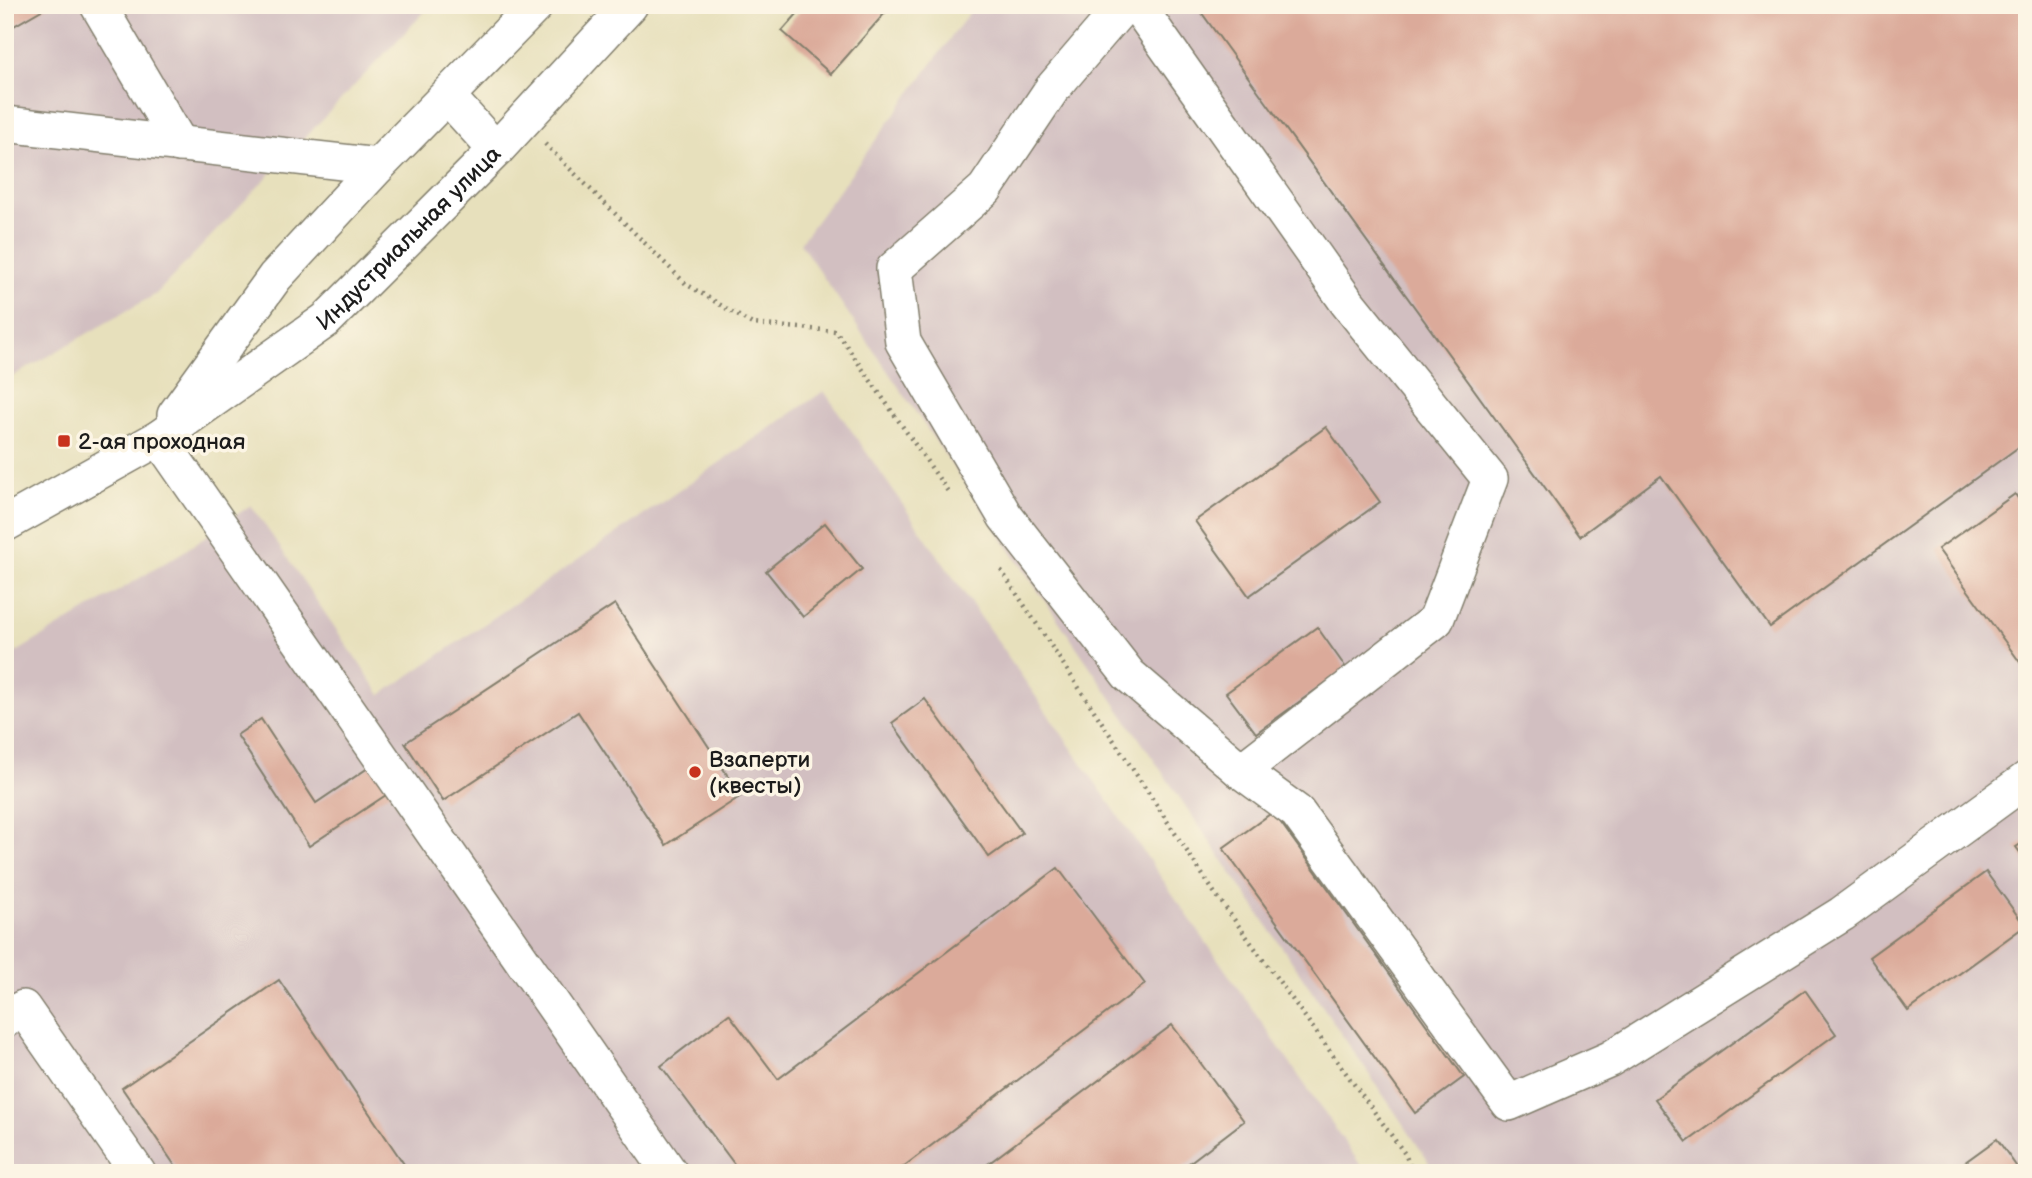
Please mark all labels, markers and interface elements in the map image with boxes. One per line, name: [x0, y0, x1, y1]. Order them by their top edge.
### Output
street label: Индустриальная улица: [311, 140, 507, 337]
place label: 2-ая проходная: [78, 428, 245, 456]
marker: 2-ая проходная: [56, 433, 72, 449]
place label: Взаперти (квесты): [709, 746, 810, 800]
marker: Взаперти (квесты): [687, 764, 703, 780]

